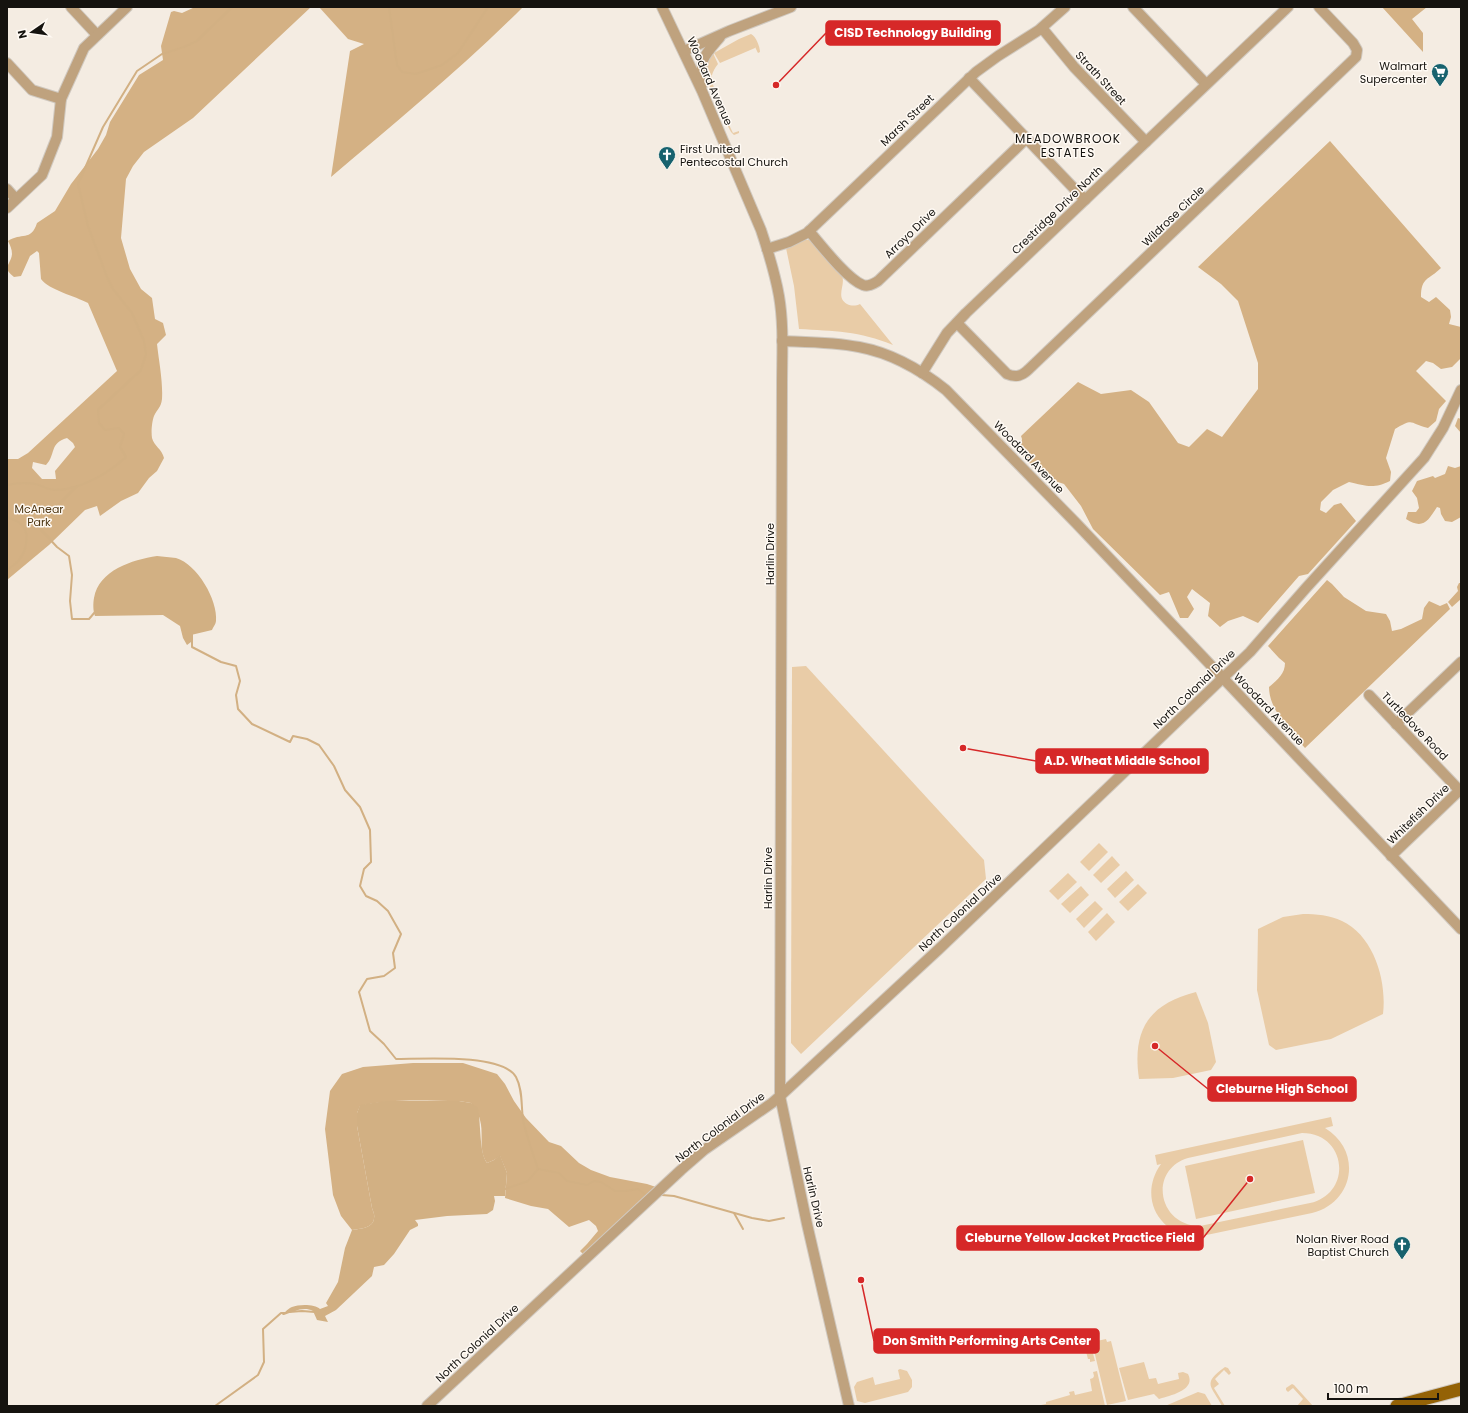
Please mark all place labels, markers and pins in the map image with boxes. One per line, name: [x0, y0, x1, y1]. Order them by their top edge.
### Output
callout: CISD Technology Building: [826, 21, 1000, 45]
place label: Walmart Supercenter: [1360, 58, 1427, 87]
supermarket icon: Walmart Supercenter: [1430, 62, 1450, 87]
place label: First United Pentecostal Church: [680, 141, 788, 170]
church icon: First United Pentecostal Church: [657, 145, 677, 170]
callout: A.D. Wheat Middle School: [1036, 749, 1208, 773]
callout: Cleburne High School: [1208, 1077, 1356, 1101]
callout: Cleburne Yellow Jacket Practice Field: [957, 1226, 1203, 1250]
place label: Nolan River Road Baptist Church: [1296, 1231, 1389, 1260]
church icon: Nolan River Road Baptist Church: [1392, 1235, 1412, 1260]
callout: Don Smith Performing Arts Center: [874, 1329, 1099, 1353]

